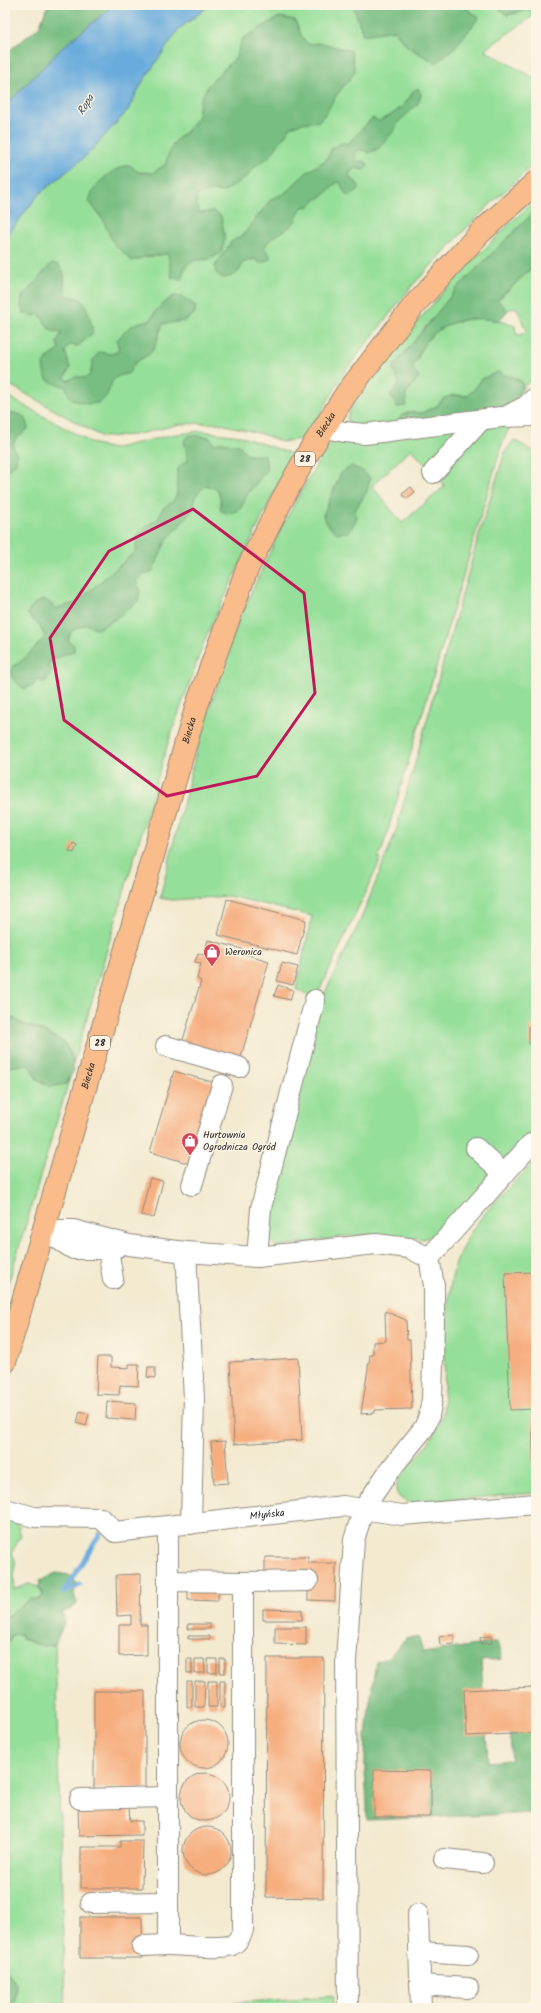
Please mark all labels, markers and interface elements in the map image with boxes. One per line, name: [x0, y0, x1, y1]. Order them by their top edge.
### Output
water label: Ropa: [73, 90, 100, 119]
street label: Biecka: [312, 409, 340, 441]
road number: 28: [295, 452, 315, 466]
street label: Biecka: [178, 715, 201, 746]
shop icon: Weronica: [202, 942, 222, 967]
place label: Weronica: [225, 944, 262, 960]
road number: 28: [90, 1036, 110, 1050]
street label: Biecka: [77, 1060, 100, 1091]
place label: Hurtownia Ogrodnicza Ogród: [203, 1127, 277, 1155]
shop icon: Hurtownia Ogrodnicza Ogród: [180, 1131, 200, 1156]
street label: Młyńska: [249, 1505, 286, 1525]

